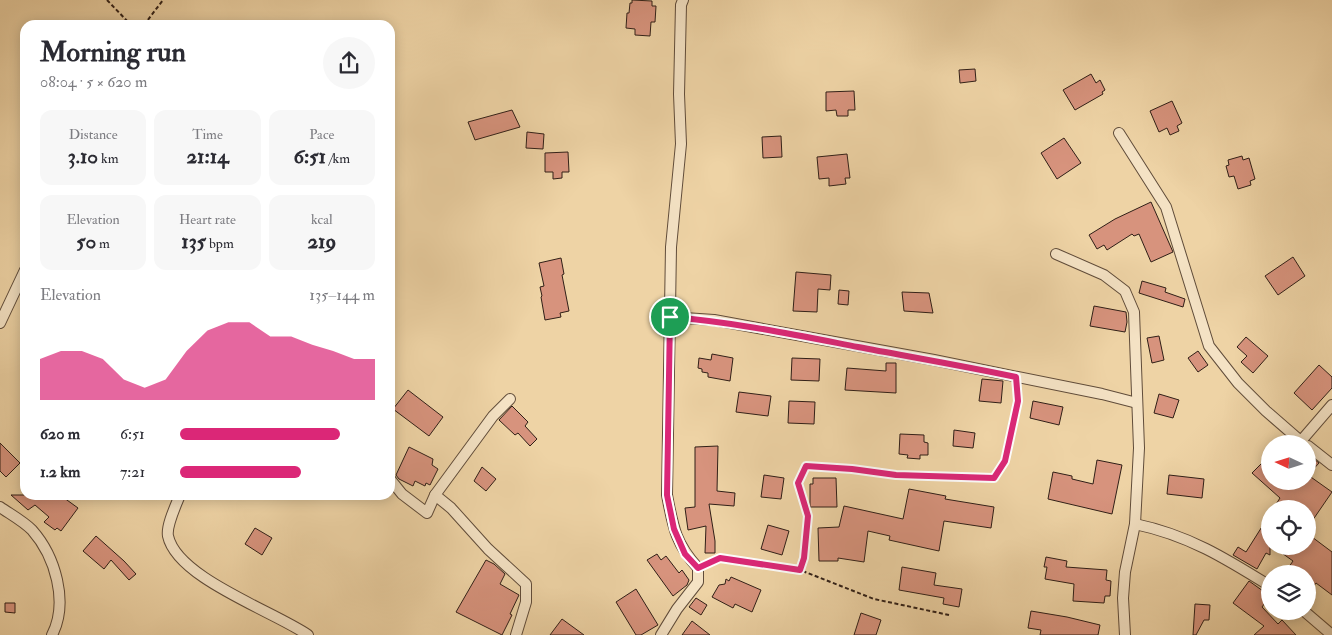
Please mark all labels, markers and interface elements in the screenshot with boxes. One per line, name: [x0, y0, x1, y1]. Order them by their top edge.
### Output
text: Morning run: [40, 35, 186, 70]
button: share: [323, 37, 375, 89]
text: 08:04 · 5 × 620 m: [40, 72, 147, 92]
text: Distance: [69, 126, 118, 143]
text: Time: [192, 126, 223, 143]
text: Pace: [309, 126, 334, 143]
text: 3.10: [68, 143, 98, 170]
text: 21:14: [186, 143, 229, 170]
text: 6:51: [294, 143, 326, 170]
text: km: [98, 150, 119, 167]
text: /km: [326, 150, 350, 167]
text: Elevation: [66, 211, 120, 228]
text: Heart rate: [179, 211, 236, 228]
text: kcal: [311, 211, 333, 228]
text: 50: [76, 228, 96, 255]
text: 135: [181, 228, 206, 255]
text: 219: [307, 228, 336, 255]
text: m: [96, 235, 110, 252]
text: bpm: [206, 235, 234, 252]
text: Elevation: [40, 285, 101, 305]
text: 135–144 m: [309, 285, 375, 305]
pin: [649, 296, 691, 338]
icon: arrive: [656, 303, 684, 331]
text: 620 m: [40, 424, 80, 444]
text: 6:51: [120, 424, 145, 444]
north arrow: [1261, 435, 1316, 490]
map controls: [1261, 435, 1316, 620]
text: 1.2 km: [40, 462, 80, 482]
text: 7:21: [120, 462, 145, 482]
button: locate: [1261, 500, 1316, 555]
button: layers: [1261, 565, 1316, 620]

